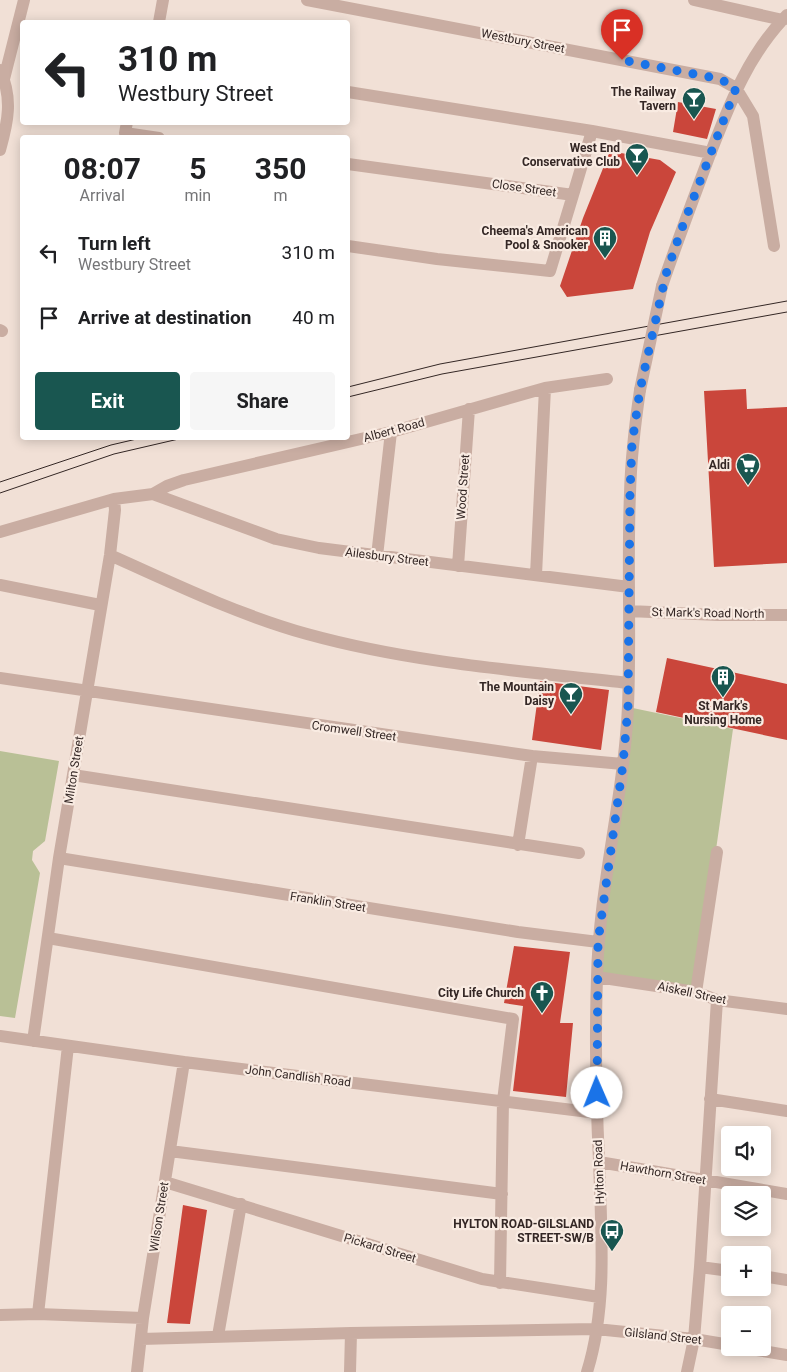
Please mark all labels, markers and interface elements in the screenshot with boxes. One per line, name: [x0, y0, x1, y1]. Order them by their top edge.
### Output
pin: [601, 9, 643, 60]
icon: arrive: [608, 16, 636, 44]
street label: Westbury Street: [480, 26, 566, 56]
text: 310 m: [118, 39, 217, 80]
icon: left: [35, 40, 100, 105]
text: Westbury Street: [118, 81, 273, 106]
place label: The Railway Tavern: [611, 85, 677, 113]
bar icon: The Railway Tavern: [681, 86, 707, 120]
place label: West End Conservative Club: [522, 141, 620, 169]
bar icon: West End Conservative Club: [624, 142, 650, 176]
text: 08:07: [64, 151, 141, 186]
text: 5: [189, 151, 206, 186]
text: 350: [255, 151, 306, 186]
street label: Close Street: [491, 177, 557, 199]
text: Arrival: [80, 186, 125, 205]
text: min: [184, 186, 211, 205]
text: m: [274, 186, 288, 205]
place label: Cheema's American Pool & Snooker: [482, 224, 589, 252]
building icon: Cheema's American Pool & Snooker: [592, 225, 618, 259]
text: Turn left: [78, 232, 151, 255]
icon: left: [35, 239, 63, 267]
text: 310 m: [282, 241, 335, 264]
text: Westbury Street: [78, 255, 191, 274]
icon: arrive: [35, 304, 63, 332]
text: Arrive at destination: [78, 306, 251, 329]
text: 40 m: [292, 306, 335, 329]
button: Exit: [35, 372, 180, 430]
button: Share: [190, 372, 335, 430]
street label: Albert Road: [362, 415, 426, 445]
supermarket icon: Aldi: [735, 452, 761, 486]
street label: Wood Street: [454, 454, 472, 520]
place label: Aldi: [709, 458, 730, 472]
street label: Ailesbury Street: [344, 545, 430, 569]
street label: St Mark's Road North: [651, 605, 765, 621]
building icon: St Mark's Nursing Home: [710, 664, 736, 698]
place label: The Mountain Daisy: [479, 680, 555, 708]
bar icon: The Mountain Daisy: [558, 681, 584, 715]
place label: St Mark's Nursing Home: [684, 699, 762, 727]
street label: Cromwell Street: [311, 718, 397, 744]
street label: Milton Street: [62, 735, 86, 805]
street label: Franklin Street: [289, 889, 367, 915]
street label: Aiskell Street: [656, 979, 728, 1007]
church icon: City Life Church: [529, 980, 555, 1014]
place label: City Life Church: [438, 986, 524, 1000]
street label: John Candlish Road: [244, 1063, 352, 1089]
position arrow: [570, 1066, 622, 1118]
map controls: [721, 1126, 771, 1356]
button: sound: [721, 1126, 771, 1176]
street label: Hylton Road: [591, 1139, 607, 1205]
street label: Hawthorn Street: [619, 1159, 707, 1187]
street label: Wilson Street: [147, 1181, 171, 1253]
button: layers: [721, 1186, 771, 1236]
place label: HYLTON ROAD-GILSLAND STREET-SW/B: [453, 1217, 594, 1245]
bus stop icon: HYLTON ROAD-GILSLAND STREET-SW/B: [599, 1218, 625, 1252]
street label: Pickard Street: [342, 1230, 418, 1266]
button: +: [721, 1246, 771, 1296]
button: −: [721, 1306, 771, 1356]
street label: Gilsland Street: [624, 1325, 702, 1347]

